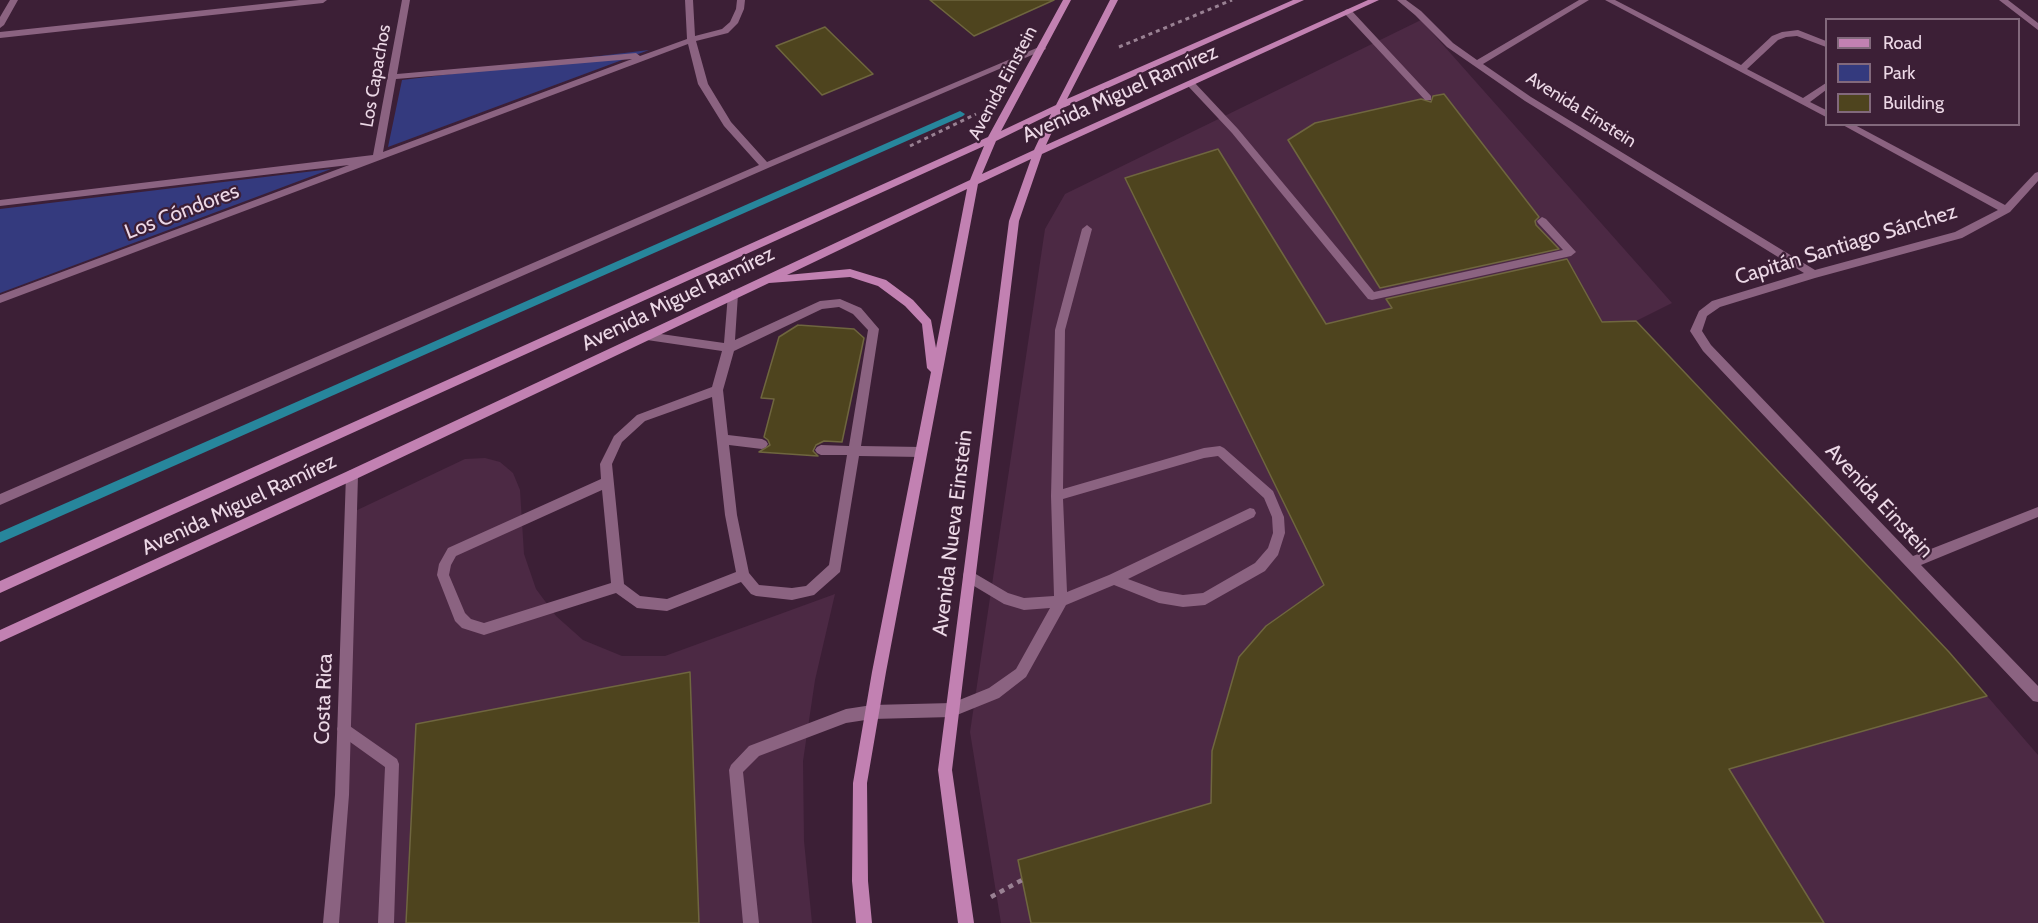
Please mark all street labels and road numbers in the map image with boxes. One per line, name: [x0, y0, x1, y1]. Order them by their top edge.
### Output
street label: Avenida Einstein: [964, 22, 1042, 144]
street label: Los Capachos: [356, 23, 396, 129]
street label: Avenida Miguel Ramírez: [1018, 39, 1222, 149]
street label: Avenida Einstein: [1522, 68, 1640, 152]
street label: Los Cóndores: [121, 179, 243, 245]
street label: Capitán Santiago Sánchez: [1732, 199, 1960, 291]
street label: Avenida Miguel Ramírez: [577, 241, 779, 357]
street label: Avenida Nueva Einstein: [928, 428, 978, 638]
street label: Avenida Einstein: [1820, 439, 1938, 563]
street label: Avenida Miguel Ramírez: [138, 449, 340, 561]
street label: Costa Rica: [310, 653, 338, 745]

